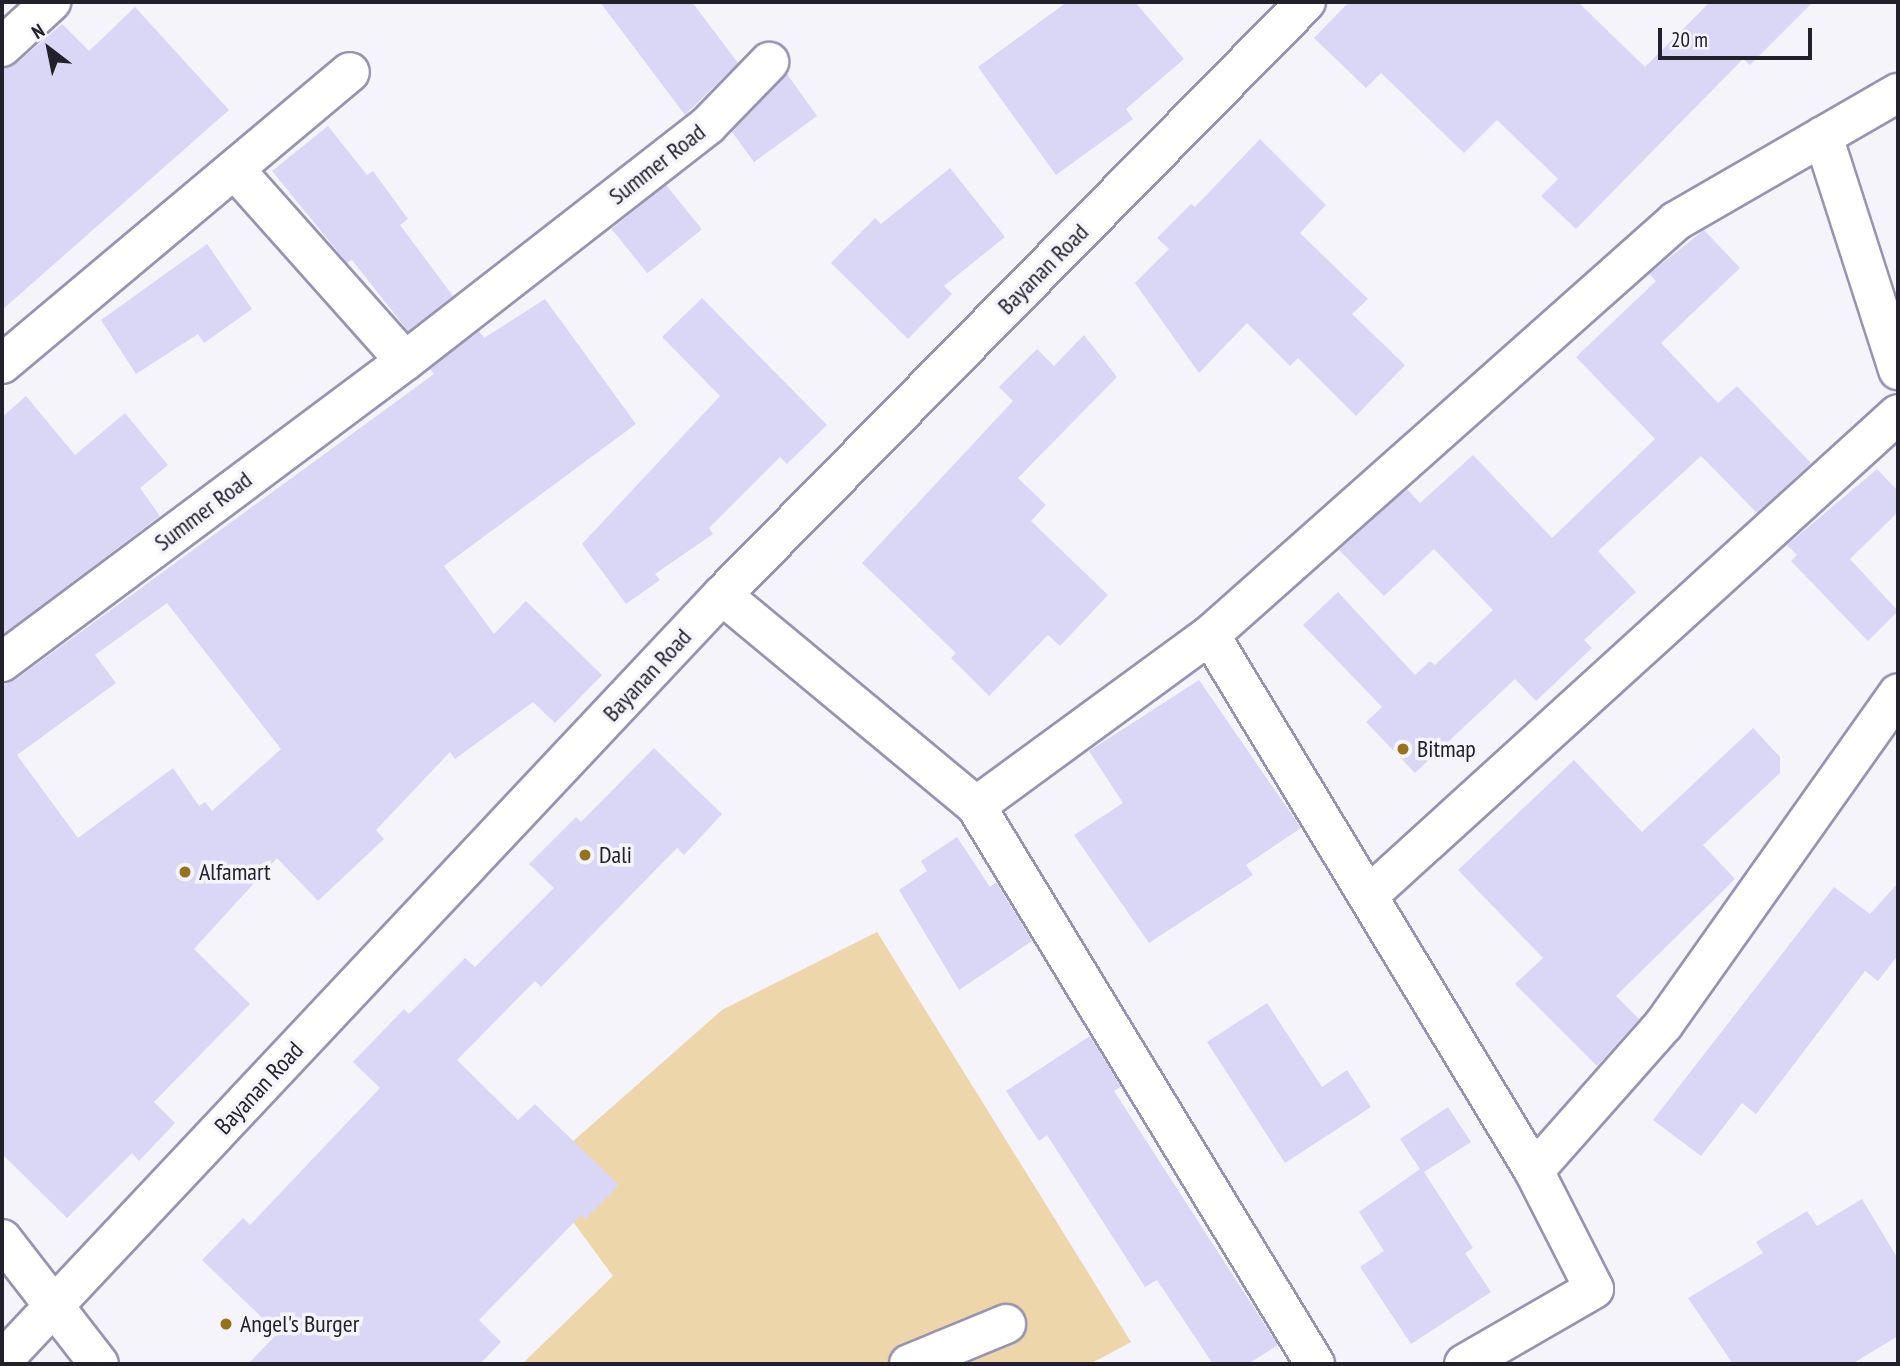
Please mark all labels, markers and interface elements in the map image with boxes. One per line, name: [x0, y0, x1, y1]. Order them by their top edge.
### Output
north arrow: [14, 14, 84, 84]
scale bar: [1662, 14, 1816, 58]
text: N: [27, 18, 49, 44]
text: 20 m: [1671, 26, 1708, 53]
street label: Summer Road: [603, 117, 711, 211]
street label: Bayanan Road: [992, 218, 1094, 320]
street label: Summer Road: [149, 465, 257, 557]
street label: Bayanan Road: [597, 623, 697, 727]
place label: Bitmap: [1417, 735, 1476, 763]
marker: Bitmap: [1395, 741, 1411, 757]
place label: Dali: [599, 841, 632, 869]
marker: Dali: [577, 847, 593, 863]
place label: Alfamart: [199, 858, 271, 886]
marker: Alfamart: [177, 864, 193, 880]
street label: Bayanan Road: [209, 1036, 309, 1140]
place label: Angel's Burger: [240, 1310, 359, 1338]
marker: Angel's Burger: [218, 1316, 234, 1332]

